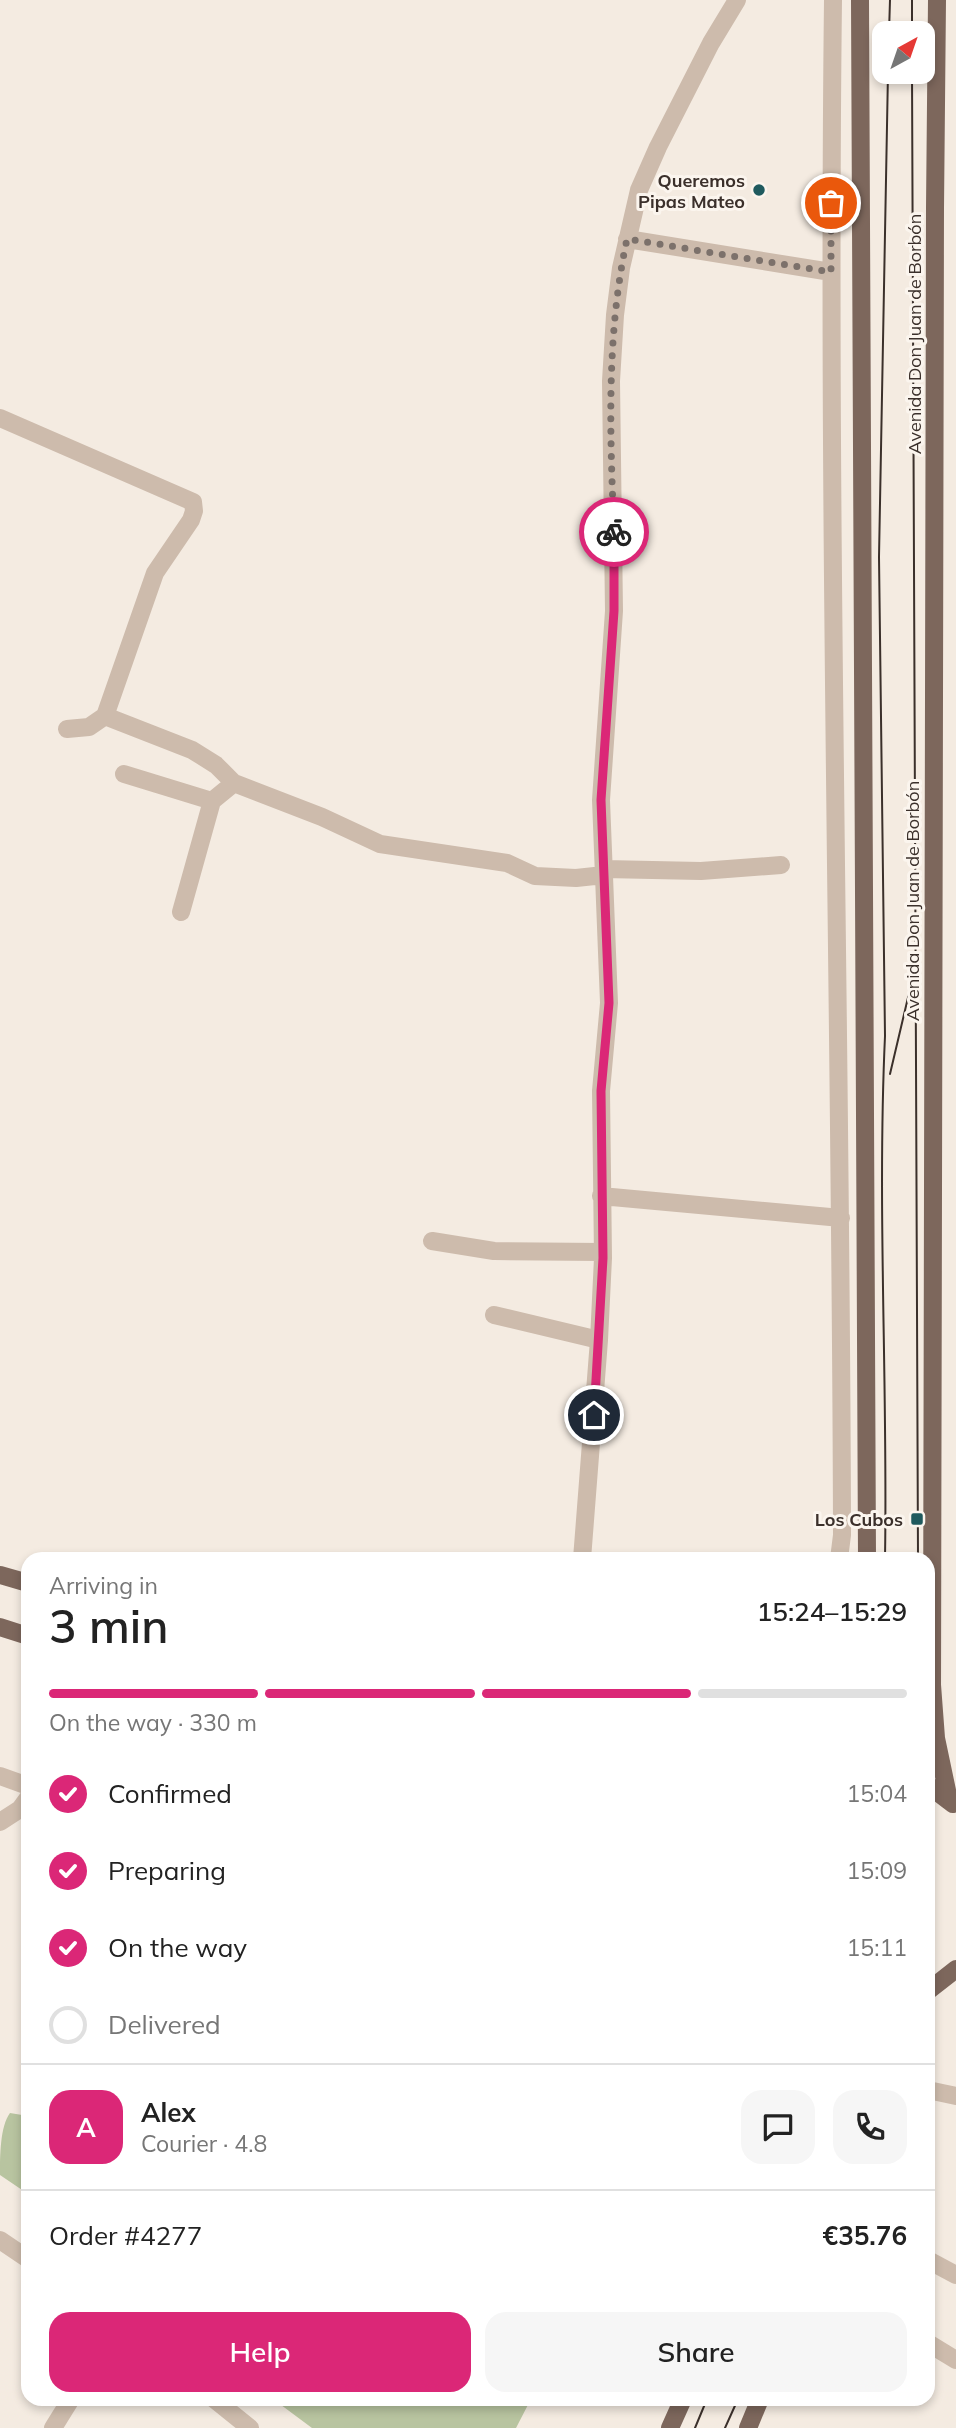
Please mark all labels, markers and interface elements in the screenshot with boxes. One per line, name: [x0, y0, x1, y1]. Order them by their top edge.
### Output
north arrow: [872, 21, 934, 84]
map controls: [872, 21, 935, 84]
place label: Queremos Pipas Mateo: [638, 169, 745, 213]
pin: [801, 173, 861, 233]
marker: Queremos Pipas Mateo: [751, 182, 767, 198]
icon: bag: [812, 184, 850, 222]
street label: Avenida Don Juan de Borbón: [903, 214, 926, 454]
courier: [579, 497, 649, 567]
icon: bike: [595, 513, 633, 551]
street label: Avenida Don Juan de Borbón: [901, 781, 924, 1021]
pin: [564, 1385, 624, 1445]
icon: home: [575, 1396, 613, 1434]
place label: Los Cubos: [815, 1508, 903, 1531]
marker: Los Cubos: [909, 1511, 925, 1527]
text: Arriving in: [49, 1571, 158, 1600]
text: 15:24–15:29: [757, 1595, 907, 1628]
text: 3 min: [49, 1597, 168, 1655]
text: On the way · 330 m: [49, 1708, 257, 1737]
icon: check: [49, 1775, 87, 1813]
text: Confirmed: [108, 1777, 232, 1810]
text: 15:04: [847, 1779, 907, 1808]
icon: check: [49, 1852, 87, 1890]
text: Preparing: [108, 1854, 226, 1887]
text: 15:09: [847, 1856, 907, 1885]
icon: check: [49, 1929, 87, 1967]
text: On the way: [108, 1931, 247, 1964]
text: 15:11: [847, 1933, 907, 1962]
text: Delivered: [108, 2008, 221, 2041]
button: chat: [741, 2090, 815, 2164]
button: phone: [833, 2090, 907, 2164]
text: Alex: [141, 2096, 196, 2129]
text: A: [76, 2111, 96, 2144]
text: Courier · 4.8: [141, 2129, 267, 2158]
text: Order #4277: [49, 2219, 202, 2252]
text: €35.76: [823, 2219, 907, 2252]
button: Help: [49, 2312, 471, 2392]
button: Share: [485, 2312, 907, 2392]

